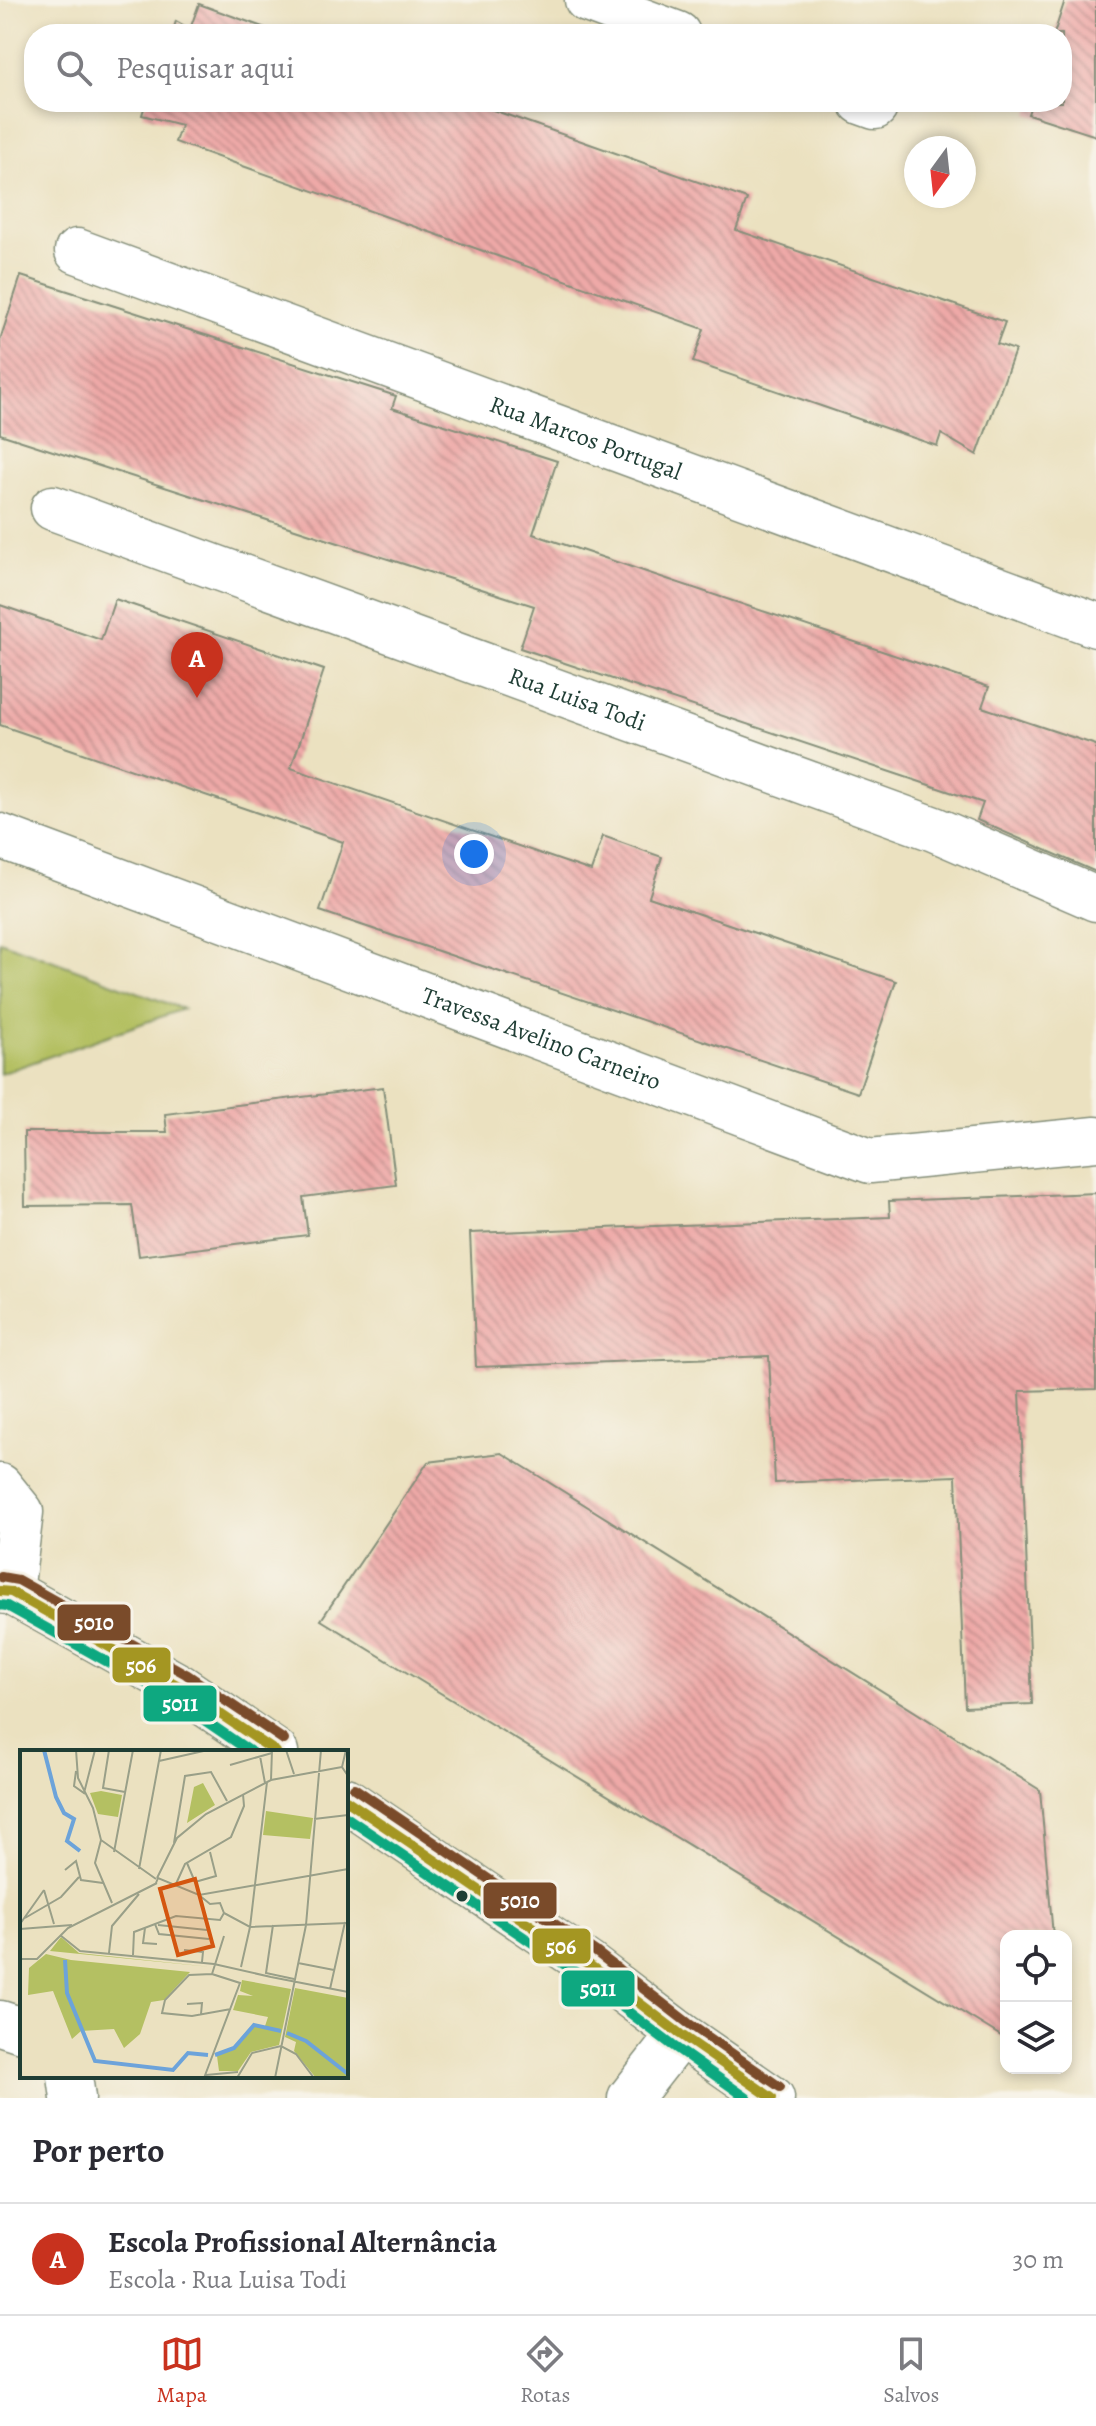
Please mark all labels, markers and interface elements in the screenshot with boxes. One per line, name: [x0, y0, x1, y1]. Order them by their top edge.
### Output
search box: [24, 24, 1072, 112]
icon: search: [52, 46, 96, 90]
text: Pesquisar aqui: [116, 48, 294, 88]
north arrow: [904, 136, 976, 208]
street label: Rua Marcos Portugal: [485, 388, 686, 488]
pin: A: [171, 632, 223, 698]
street label: Rua Luisa Todi: [504, 659, 650, 739]
your location: [454, 834, 494, 874]
street label: Travessa Avelino Carneiro: [418, 979, 665, 1097]
line badge: 5010: [56, 1603, 132, 1642]
text: 5010: [74, 1608, 114, 1638]
line badge: 506: [111, 1646, 172, 1684]
text: 506: [126, 1651, 156, 1681]
line badge: 5011: [142, 1684, 218, 1723]
text: 5011: [162, 1689, 198, 1719]
inset map: [20, 1750, 348, 2078]
line badge: 5010: [482, 1881, 558, 1920]
text: 5010: [500, 1886, 540, 1916]
unlabelled marker: [454, 1888, 470, 1904]
line badge: 506: [531, 1927, 592, 1965]
map controls: [1000, 1930, 1072, 2074]
button: locate: [1000, 1930, 1072, 2002]
text: 506: [546, 1932, 576, 1962]
line badge: 5011: [560, 1969, 636, 2008]
text: 5011: [580, 1974, 616, 2004]
button: layers: [1000, 2002, 1072, 2074]
text: Por perto: [32, 2127, 165, 2174]
text: Escola Profissional Alternância: [108, 2222, 497, 2262]
text: A: [50, 2242, 66, 2277]
text: 30 m: [1013, 2242, 1064, 2277]
text: Escola · Rua Luisa Todi: [108, 2262, 347, 2297]
tab: Mapa: [157, 2332, 207, 2410]
tab: Rotas: [520, 2332, 570, 2410]
tab: Salvos: [883, 2332, 939, 2410]

